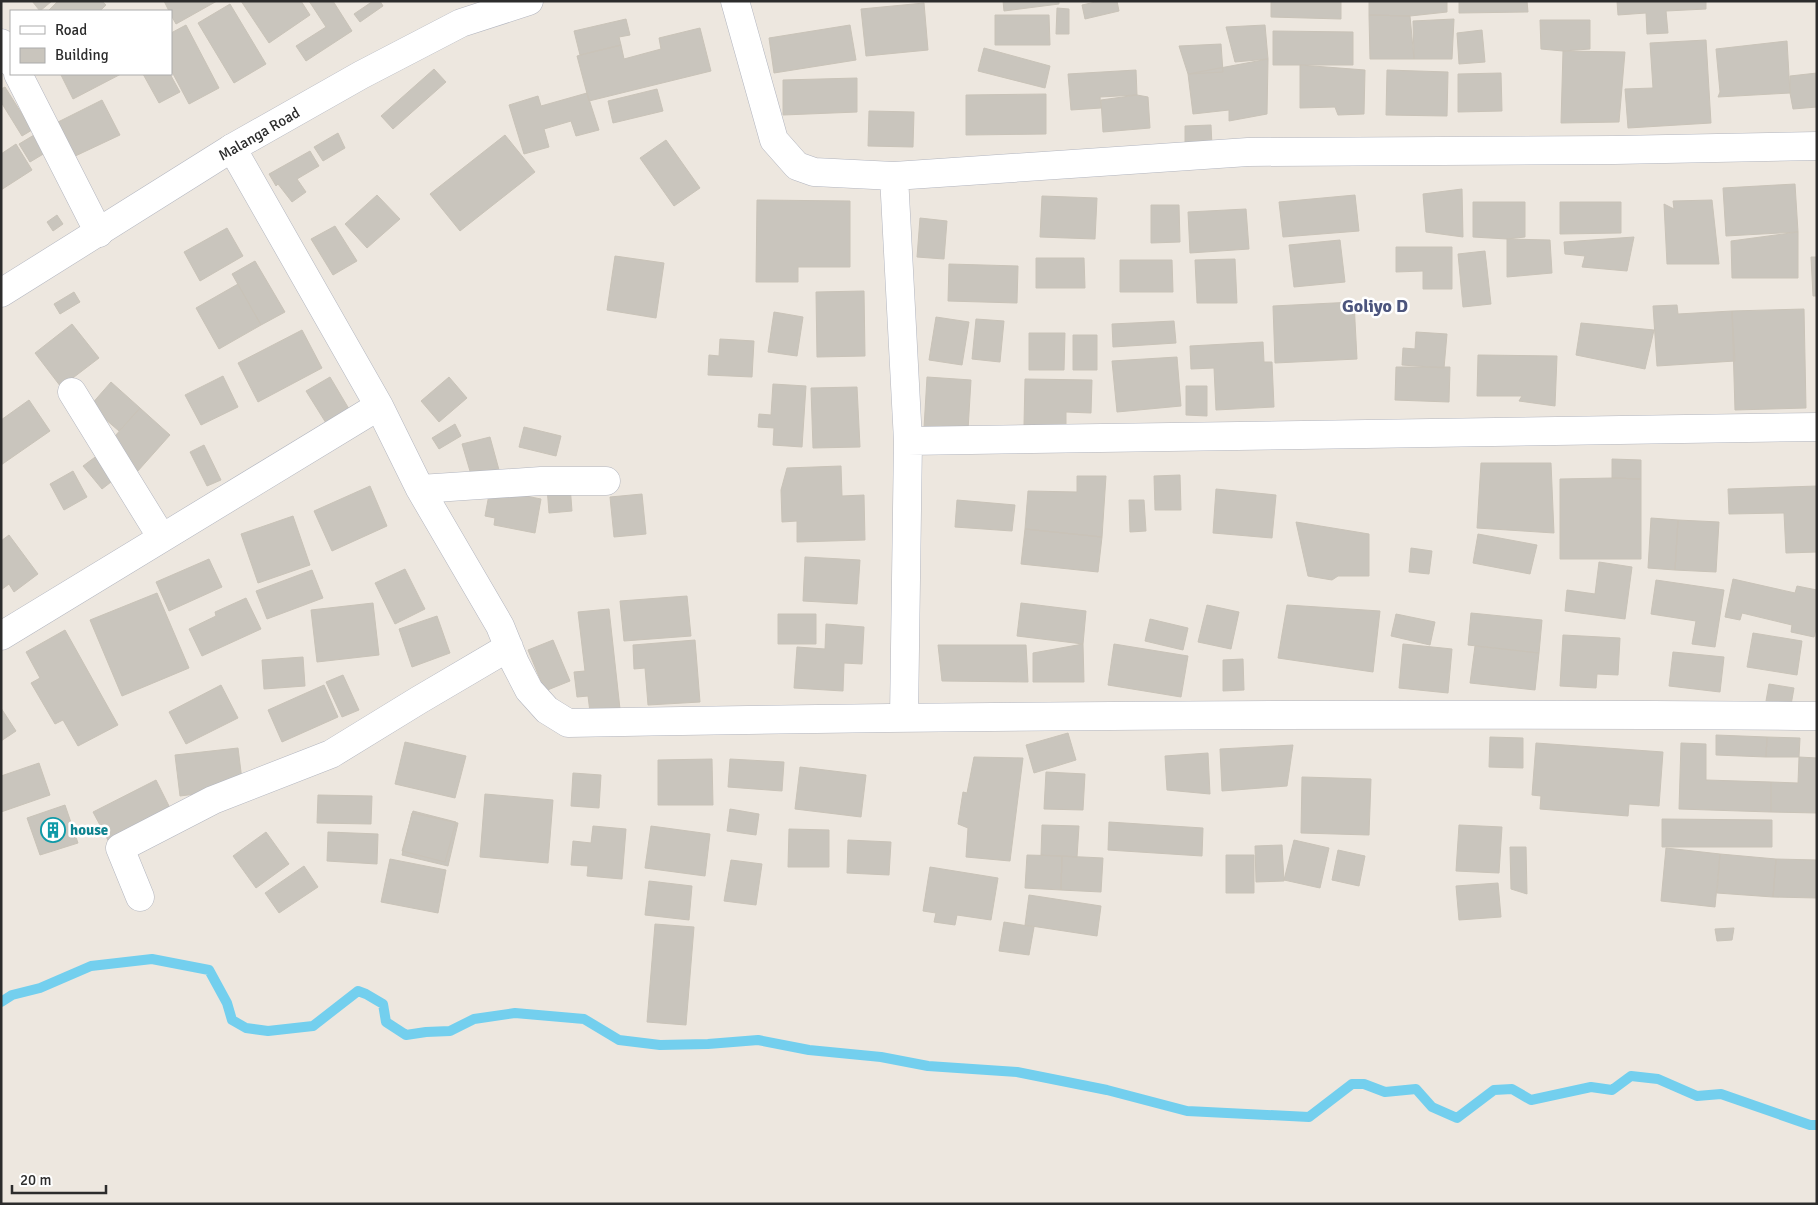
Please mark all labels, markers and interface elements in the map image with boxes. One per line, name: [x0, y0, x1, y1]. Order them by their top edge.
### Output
legend: [10, 10, 172, 75]
text: Road: [55, 21, 87, 39]
text: Building: [55, 46, 109, 64]
street label: Malanga Road: [215, 103, 303, 165]
district label: Goliyo D: [1342, 295, 1408, 317]
building icon: house: [40, 817, 66, 843]
place label: house: [70, 821, 108, 839]
scale bar: [12, 1162, 106, 1194]
text: 20 m: [20, 1171, 51, 1189]

